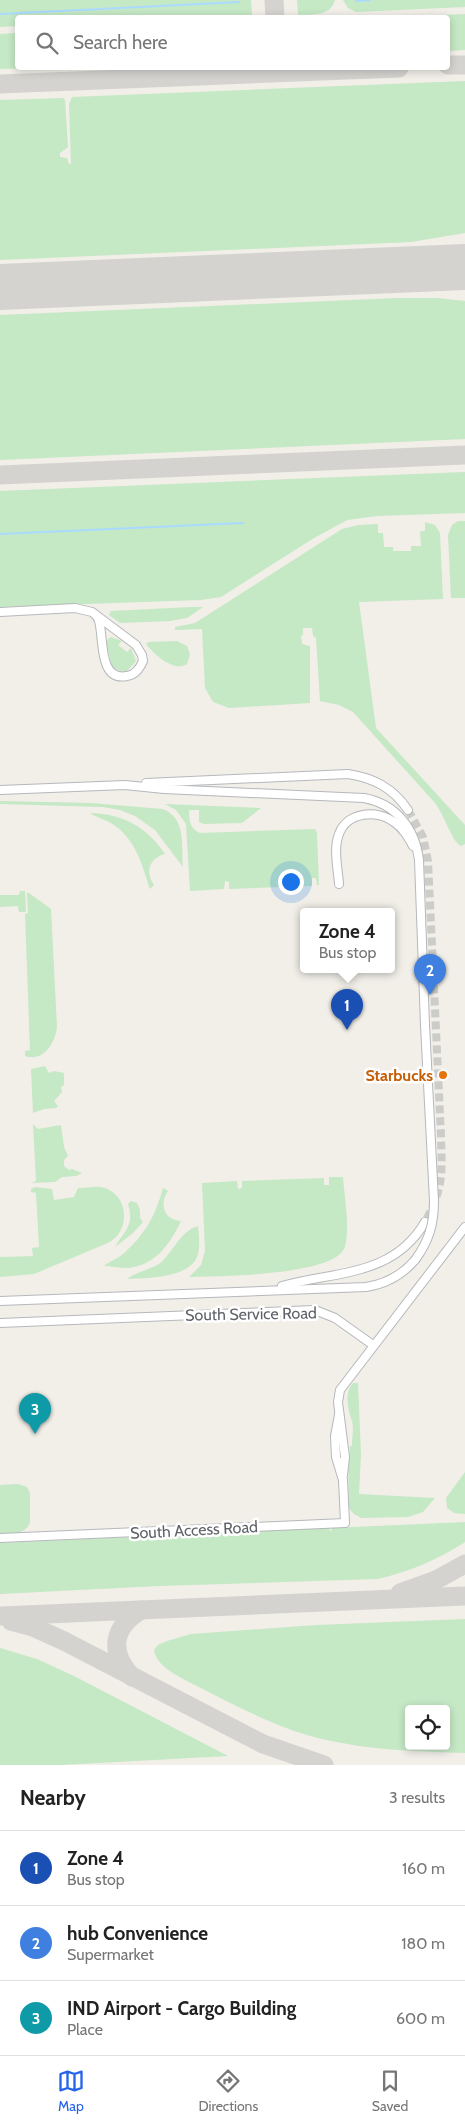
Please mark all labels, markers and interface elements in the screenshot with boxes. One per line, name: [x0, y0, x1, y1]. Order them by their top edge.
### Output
search box: [15, 15, 450, 70]
icon: search: [33, 29, 61, 57]
text: Search here: [73, 31, 167, 54]
your location: [278, 869, 304, 895]
popup: [300, 908, 395, 973]
text: Zone 4: [319, 920, 376, 943]
text: Bus stop: [319, 943, 376, 962]
pin: 2: [414, 954, 446, 995]
pin: 1: [331, 989, 363, 1030]
place label: Starbucks: [365, 1066, 433, 1085]
marker: Starbucks: [437, 1069, 449, 1081]
street label: South Service Road: [185, 1303, 317, 1325]
pin: 3: [19, 1393, 51, 1434]
street label: South Access Road: [130, 1517, 258, 1543]
map controls: [405, 1705, 450, 1750]
button: locate: [405, 1705, 450, 1750]
text: Nearby: [20, 1785, 86, 1810]
text: 3 results: [389, 1788, 445, 1807]
text: Zone 4: [67, 1847, 124, 1870]
text: 1: [33, 1859, 39, 1878]
text: 160 m: [402, 1859, 445, 1878]
text: Bus stop: [67, 1870, 125, 1889]
text: hub Convenience: [67, 1922, 208, 1945]
text: 2: [32, 1934, 40, 1953]
text: 180 m: [401, 1934, 445, 1953]
text: Supermarket: [67, 1945, 154, 1964]
text: IND Airport - Cargo Building: [67, 1997, 296, 2020]
text: 3: [32, 2009, 40, 2028]
text: 600 m: [396, 2009, 445, 2028]
text: Place: [67, 2020, 103, 2039]
tab: Map: [57, 2067, 85, 2115]
tab: Directions: [198, 2067, 258, 2115]
tab: Saved: [372, 2067, 408, 2115]

